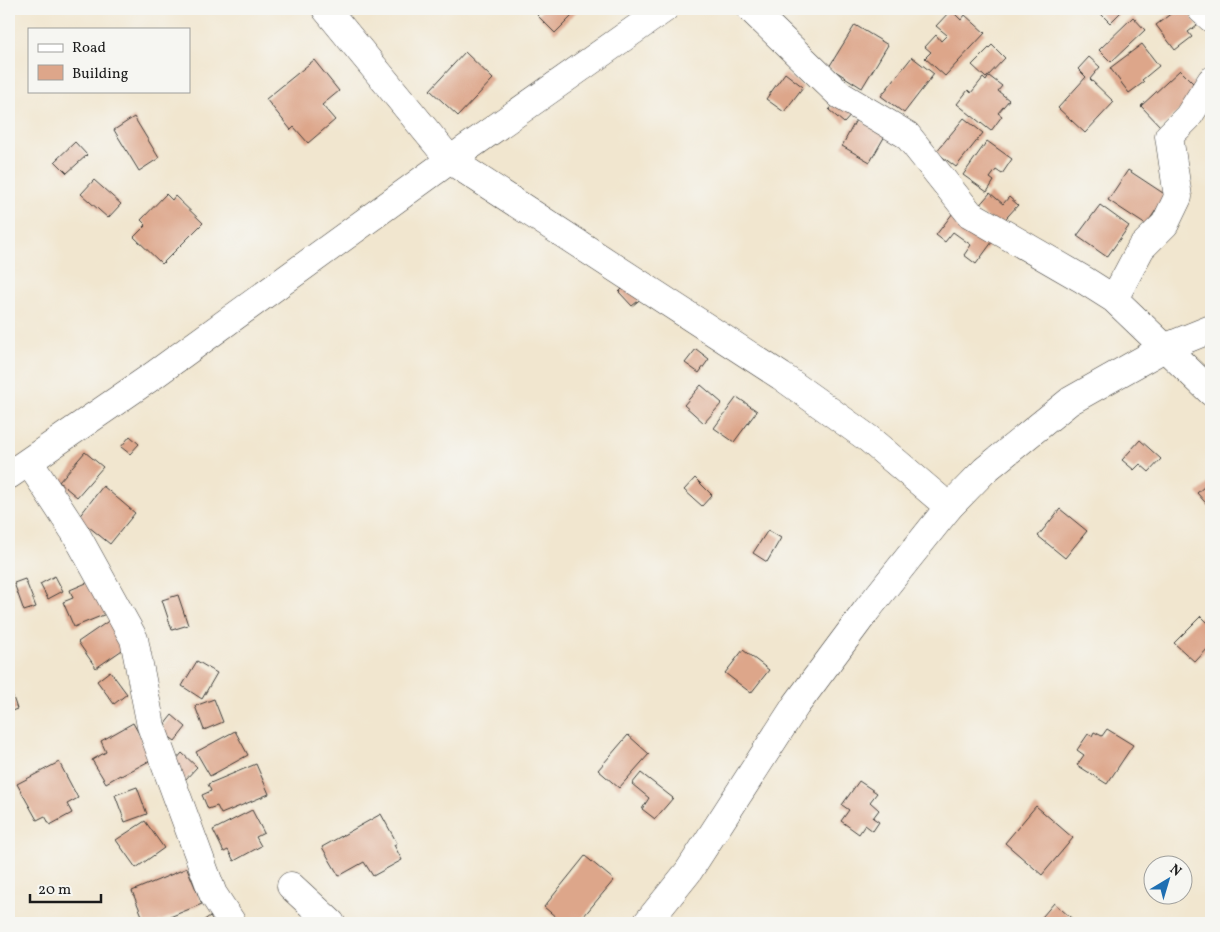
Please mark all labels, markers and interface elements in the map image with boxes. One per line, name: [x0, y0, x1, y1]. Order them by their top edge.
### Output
legend: [28, 28, 190, 92]
text: Road: [72, 38, 106, 59]
text: Building: [72, 64, 129, 85]
north arrow: [1142, 854, 1192, 904]
text: N: [1165, 860, 1185, 882]
scale bar: [30, 872, 101, 904]
text: 20 m: [38, 880, 71, 901]

